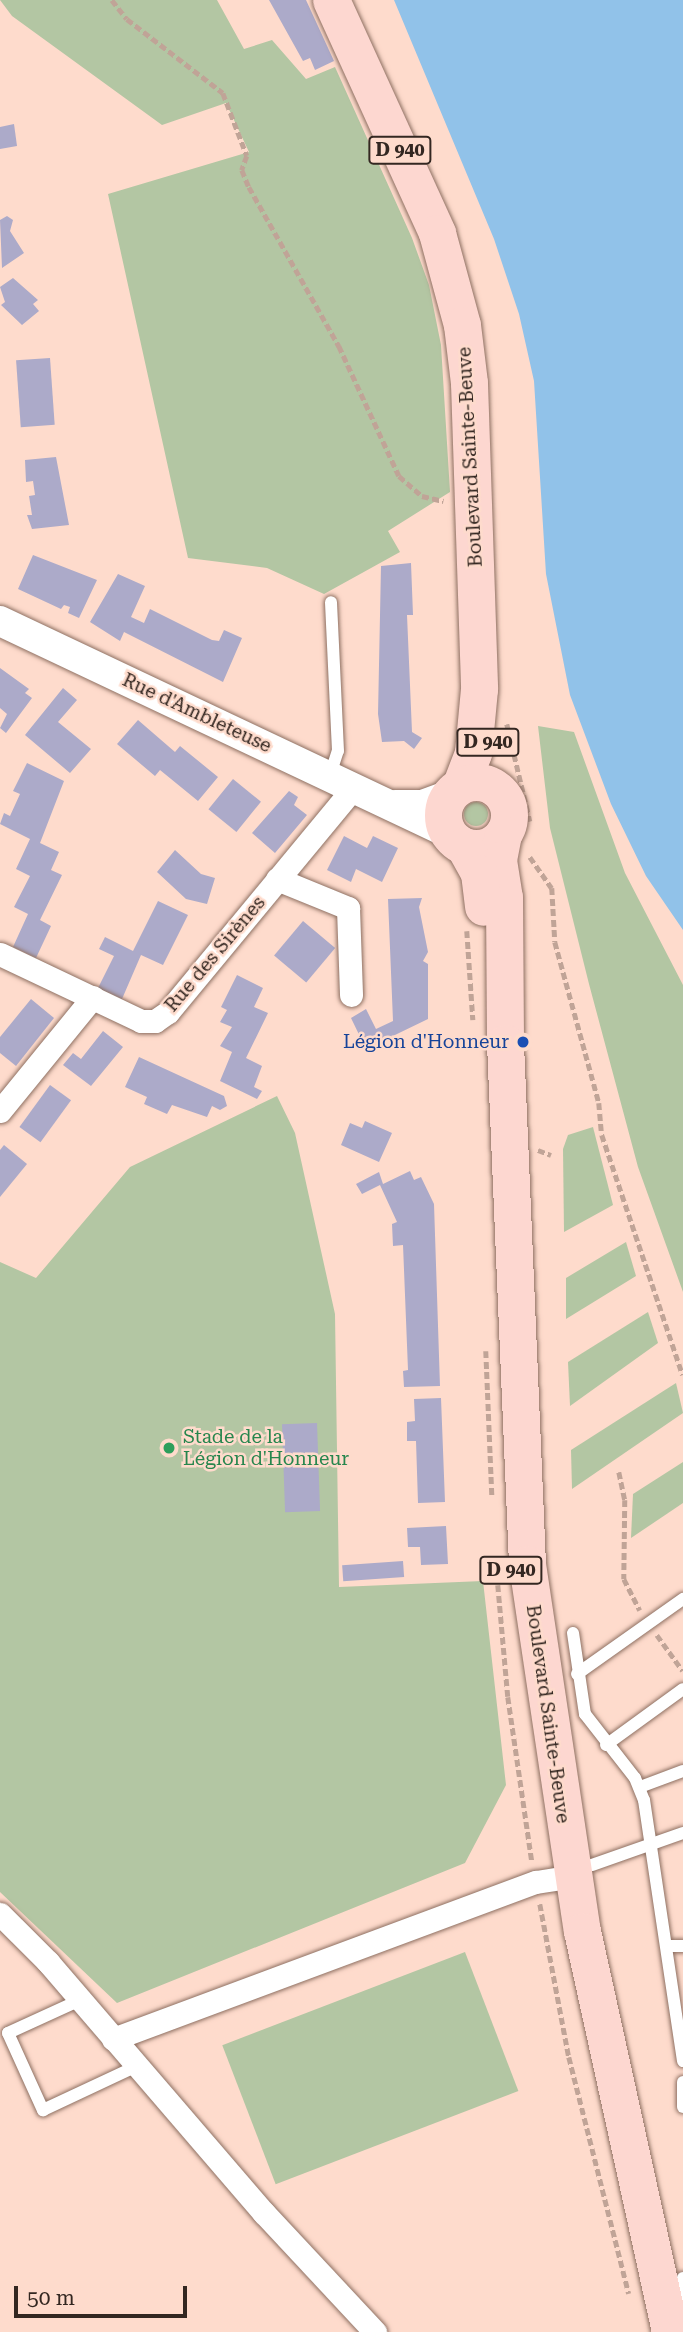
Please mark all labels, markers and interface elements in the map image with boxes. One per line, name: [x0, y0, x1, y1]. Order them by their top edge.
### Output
road number: D 940: [367, 135, 433, 164]
street label: Boulevard Sainte-Beuve: [453, 346, 487, 568]
street label: Rue d'Ambleteuse: [119, 668, 275, 758]
road number: D 940: [455, 728, 521, 756]
street label: Rue des Sirènes: [160, 892, 270, 1016]
place label: Légion d'Honneur: [343, 1031, 509, 1053]
marker: Légion d'Honneur: [515, 1034, 531, 1050]
place label: Stade de la Légion d'Honneur: [183, 1426, 349, 1470]
marker: Stade de la Légion d'Honneur: [161, 1440, 177, 1456]
road number: D 940: [478, 1555, 544, 1584]
street label: Boulevard Sainte-Beuve: [521, 1603, 575, 1825]
scale bar: [18, 2272, 191, 2316]
text: 50 m: [27, 2286, 75, 2310]

